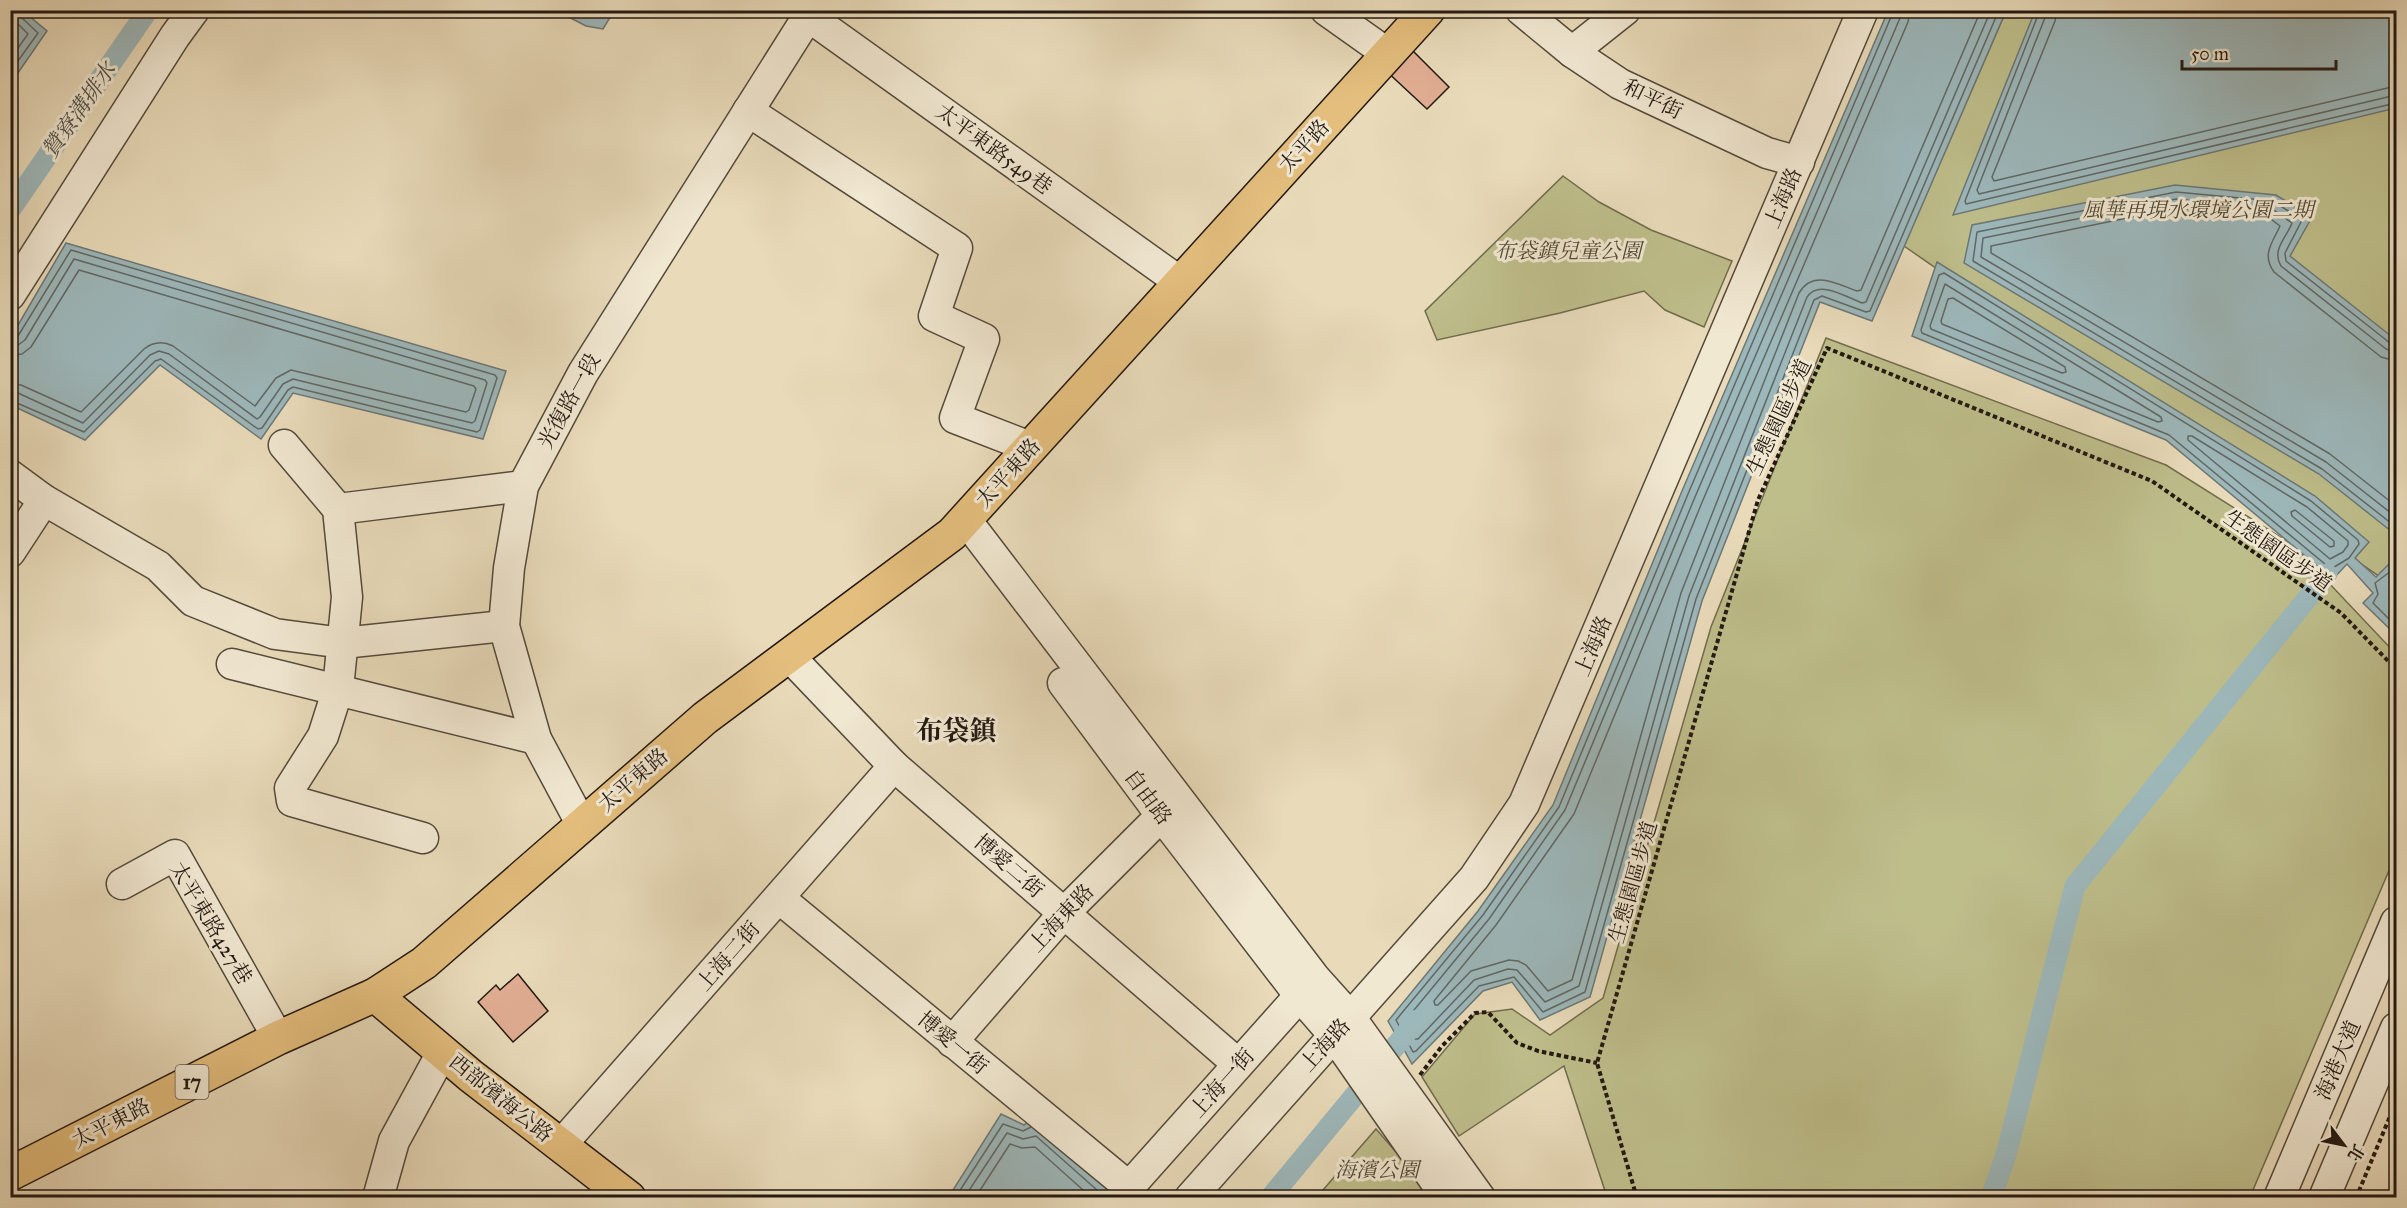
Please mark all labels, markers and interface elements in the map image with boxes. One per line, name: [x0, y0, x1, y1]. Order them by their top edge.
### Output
scale bar: [2182, 33, 2336, 71]
text: 50 m: [2191, 43, 2229, 65]
water label: 贊寮溝排水: [36, 56, 123, 163]
street label: 和平街: [1619, 74, 1687, 124]
street label: 太平東路549巷: [931, 98, 1057, 200]
street label: 太平路: [1273, 114, 1335, 178]
street label: 上海路: [1759, 164, 1807, 232]
park label: 風華再現水環境公園二期: [2083, 197, 2317, 223]
park label: 布袋鎮兒童公園: [1495, 238, 1644, 264]
street label: 光復路一段: [532, 349, 606, 453]
street label: 生態園區步道: [1741, 354, 1817, 480]
street label: 太平東路: [970, 433, 1046, 513]
street label: 生態園區步道: [2219, 504, 2337, 598]
street label: 上海路: [1569, 612, 1617, 680]
district label: 布袋鎮: [916, 714, 997, 747]
street label: 太平東路: [593, 743, 673, 817]
street label: 自由路: [1119, 764, 1177, 830]
street label: 生態園區步道: [1603, 818, 1663, 946]
street label: 博愛二街: [969, 829, 1049, 903]
street label: 太平東路427巷: [164, 857, 258, 989]
street label: 上海東路: [1023, 878, 1099, 958]
street label: 上海二街: [691, 916, 765, 996]
street label: 博愛一街: [912, 1006, 994, 1080]
street label: 上海路: [1294, 1013, 1356, 1077]
street label: 海港大道: [2310, 1016, 2366, 1104]
street label: 上海一街: [1184, 1043, 1260, 1123]
street label: 西部濱海公路: [444, 1048, 558, 1148]
road number: 17: [176, 1065, 208, 1099]
street label: 太平東路: [68, 1092, 154, 1154]
north arrow: [2314, 1115, 2374, 1175]
text: 北: [2344, 1141, 2369, 1165]
park label: 海濱公園: [1335, 1157, 1422, 1183]

